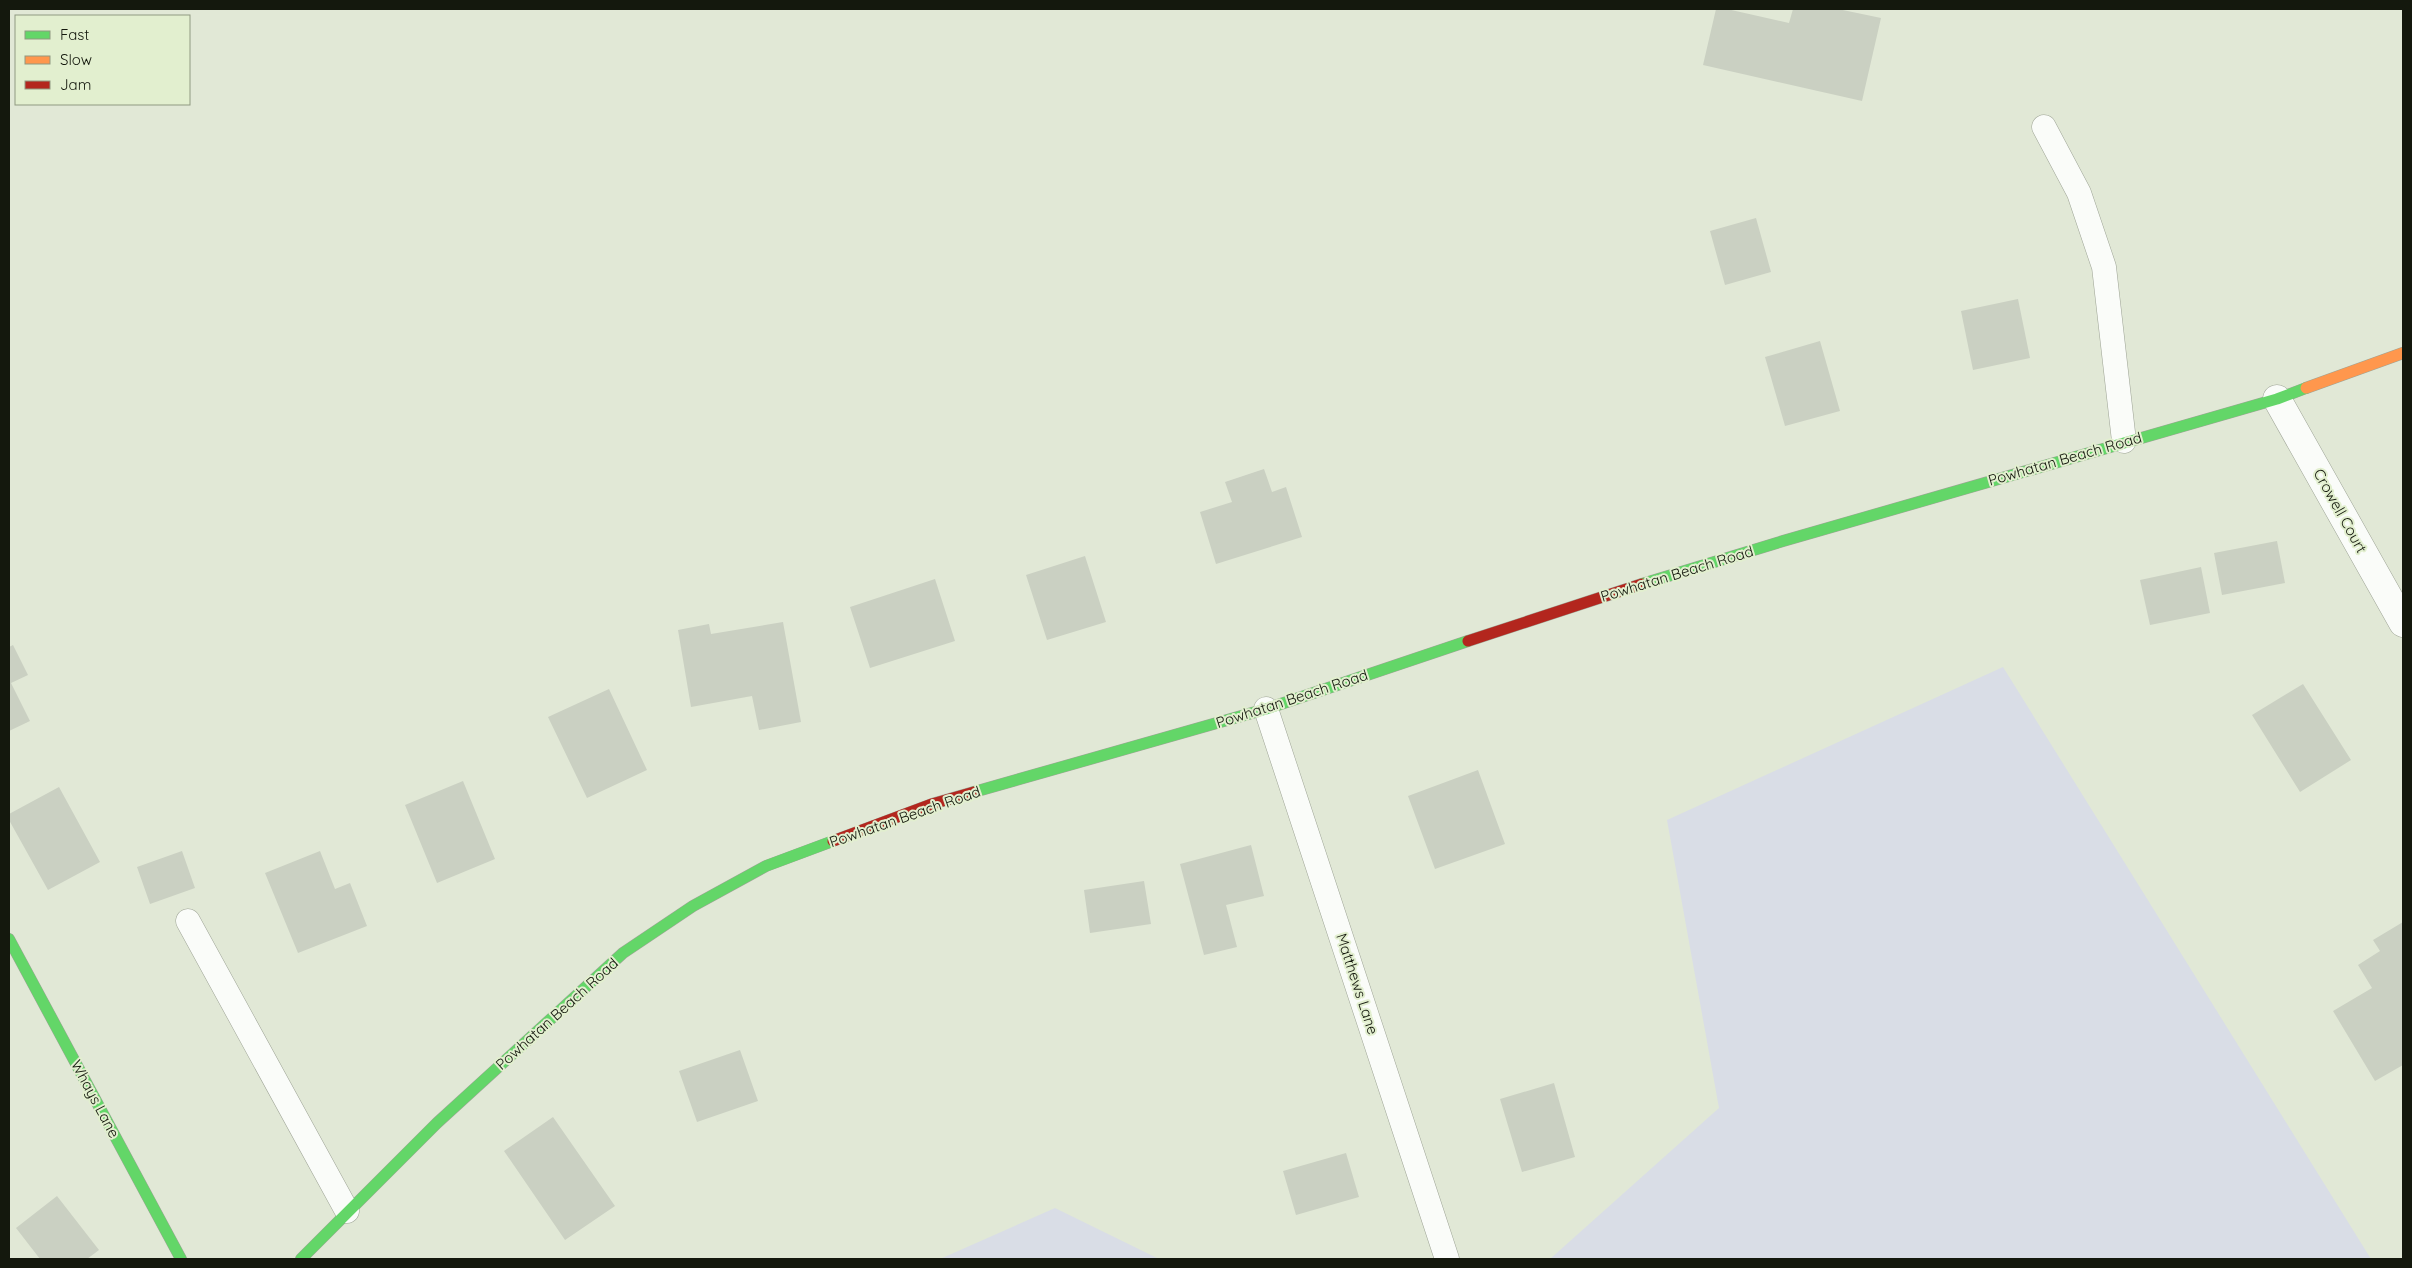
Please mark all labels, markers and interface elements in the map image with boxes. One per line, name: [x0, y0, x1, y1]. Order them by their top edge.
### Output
legend: [15, 15, 190, 105]
text: Fast: [60, 25, 89, 44]
text: Slow: [60, 50, 92, 69]
text: Jam: [60, 75, 91, 94]
street label: Powhatan Beach Road: [1986, 428, 2144, 490]
street label: Crowell Court: [2310, 465, 2371, 556]
street label: Powhatan Beach Road: [1598, 541, 1755, 606]
street label: Powhatan Beach Road: [1213, 665, 1370, 732]
street label: Powhatan Beach Road: [827, 782, 983, 851]
street label: Matthews Lane: [1332, 931, 1383, 1037]
street label: Powhatan Beach Road: [491, 953, 622, 1074]
street label: Whays Lane: [67, 1056, 124, 1141]

